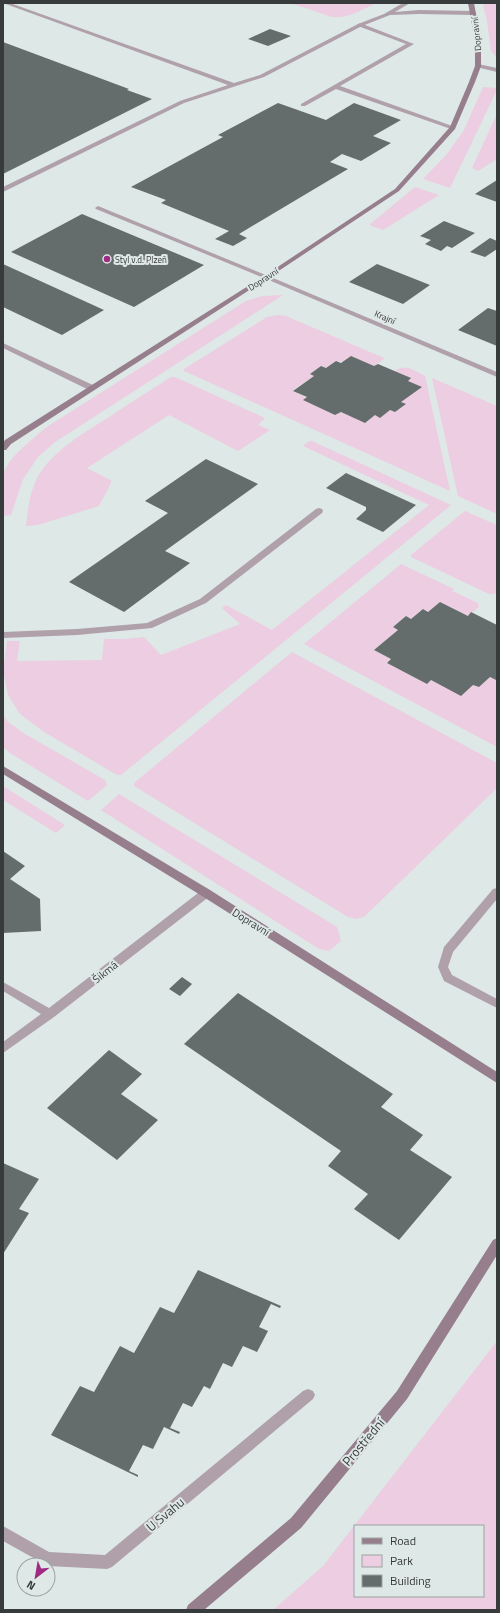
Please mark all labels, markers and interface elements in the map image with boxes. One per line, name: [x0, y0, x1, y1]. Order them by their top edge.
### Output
street label: Dopravní: [468, 15, 484, 52]
place label: Styl v.d. Plzeň: [115, 253, 167, 266]
marker: Styl v.d. Plzeň: [102, 254, 112, 264]
street label: Dopravní: [245, 264, 282, 294]
street label: Krajní: [373, 307, 398, 328]
street label: Dopravní: [229, 904, 274, 941]
street label: Šikmá: [89, 957, 121, 987]
street label: Prostřední: [337, 1413, 390, 1470]
street label: U Svahu: [141, 1492, 189, 1536]
legend: [354, 1525, 484, 1597]
text: Road: [390, 1531, 416, 1550]
text: Park: [390, 1551, 413, 1570]
north arrow: [16, 1557, 56, 1597]
text: Building: [390, 1571, 431, 1590]
text: N: [23, 1577, 38, 1594]

